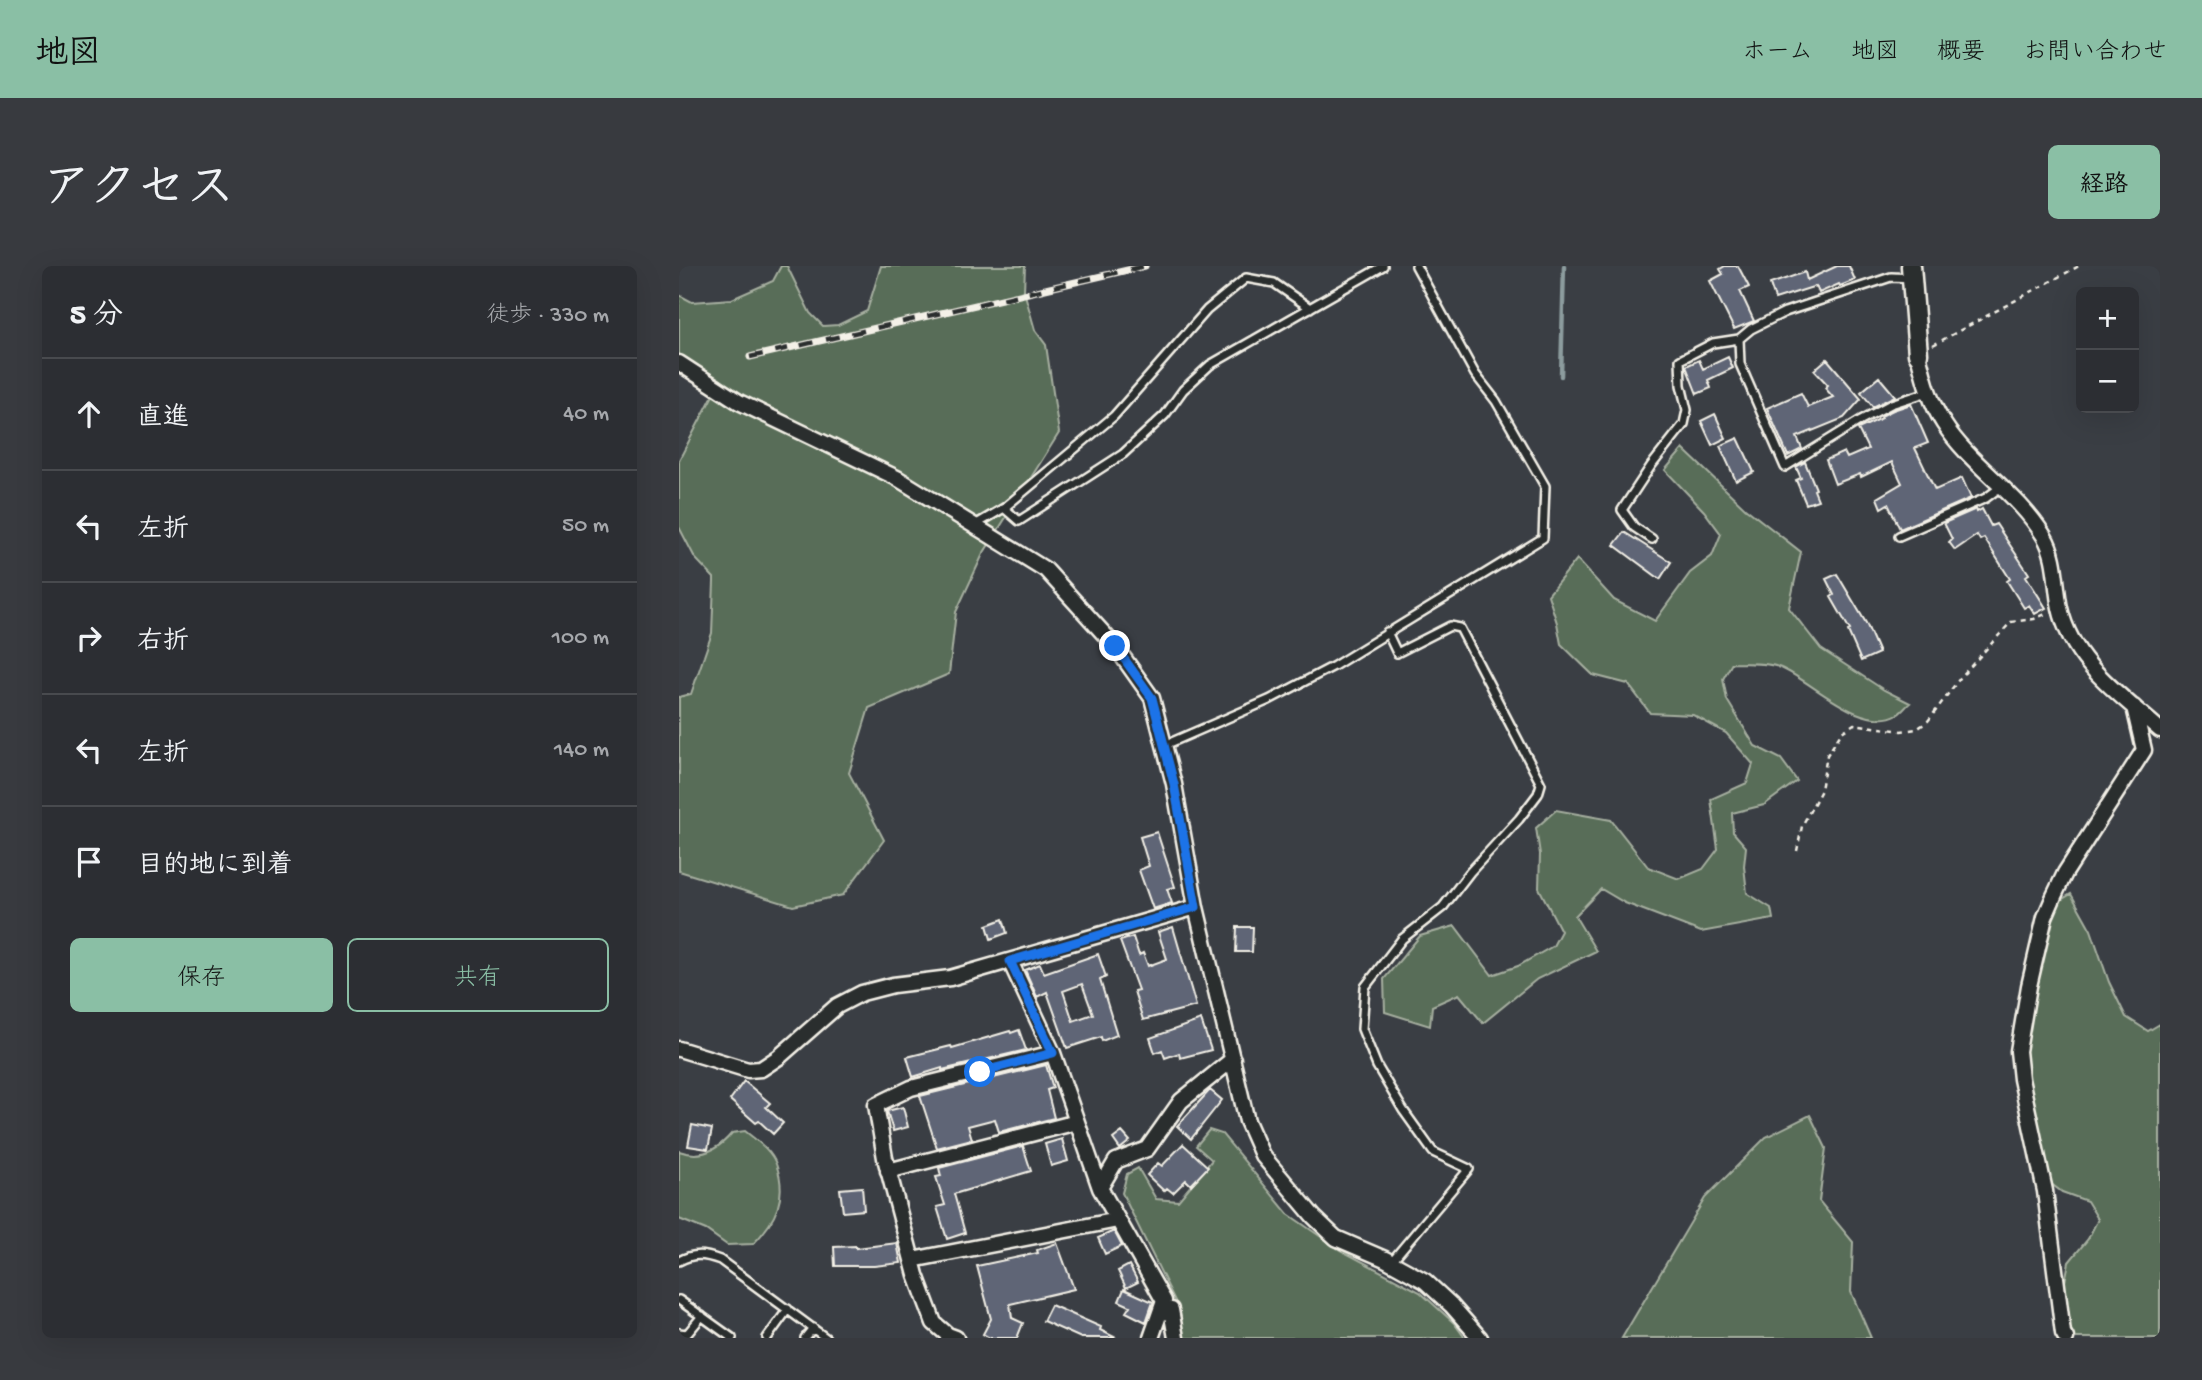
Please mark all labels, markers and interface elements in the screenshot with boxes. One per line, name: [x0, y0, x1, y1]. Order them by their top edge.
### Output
text: 地図: [35, 37, 101, 75]
text: ホーム: [1742, 39, 1813, 68]
text: 地図: [1851, 39, 1899, 68]
text: 概要: [1937, 39, 1985, 68]
text: お問い合わせ: [2023, 39, 2167, 68]
button: 経路: [2048, 145, 2160, 219]
text: アクセス: [42, 163, 235, 221]
map controls: [2076, 287, 2139, 413]
button: +: [2076, 287, 2139, 350]
text: 5 分: [70, 300, 123, 335]
text: 徒歩 · 330 m: [486, 303, 609, 330]
button: −: [2076, 350, 2139, 413]
icon: ahead: [70, 395, 108, 433]
text: 40 m: [563, 401, 609, 428]
text: 直進: [137, 404, 189, 435]
icon: left: [70, 507, 108, 545]
text: 50 m: [562, 513, 609, 540]
text: 左折: [137, 516, 189, 547]
icon: right: [70, 619, 108, 657]
text: 100 m: [552, 625, 609, 652]
text: 右折: [137, 628, 189, 659]
route end: [1099, 630, 1130, 661]
icon: left: [70, 731, 108, 769]
text: 140 m: [554, 737, 609, 764]
text: 左折: [137, 740, 189, 771]
icon: arrive: [70, 843, 108, 881]
text: 目的地に到着: [137, 852, 293, 883]
button: 保存: [70, 938, 333, 1012]
button: 共有: [347, 938, 609, 1012]
route start: [964, 1056, 995, 1087]

